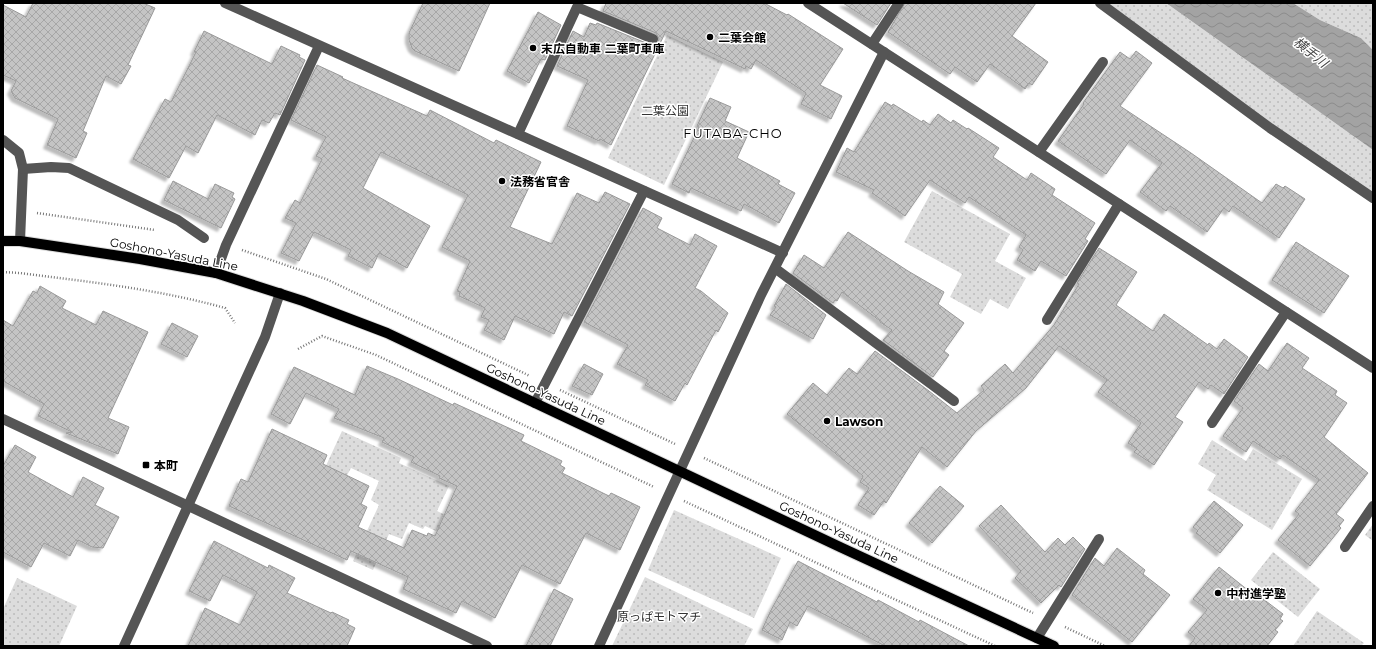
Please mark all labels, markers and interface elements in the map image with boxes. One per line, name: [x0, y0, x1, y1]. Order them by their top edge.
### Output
place label: 二葉会館: [718, 30, 766, 45]
marker: 二葉会館: [705, 32, 715, 42]
water label: 横手川: [1291, 34, 1333, 72]
place label: 末広自動車 二葉町車庫: [541, 41, 664, 56]
marker: 末広自動車 二葉町車庫: [528, 43, 538, 53]
park label: 二葉公園: [641, 103, 689, 118]
district label: FUTABA-CHO: [683, 125, 783, 141]
place label: 法務省官舎: [510, 174, 570, 189]
marker: 法務省官舎: [497, 176, 507, 186]
street label: Goshono-Yasuda Line: [109, 234, 239, 274]
street label: Goshono-Yasuda Line: [484, 360, 608, 428]
place label: Lawson: [835, 414, 883, 429]
marker: Lawson: [822, 416, 832, 426]
place label: 本町: [154, 458, 178, 473]
marker: 本町: [141, 460, 151, 470]
street label: Goshono-Yasuda Line: [777, 498, 901, 566]
place label: 中村進学塾: [1226, 586, 1286, 601]
marker: 中村進学塾: [1213, 588, 1223, 598]
park label: 原っぱモトマチ: [617, 609, 701, 624]

